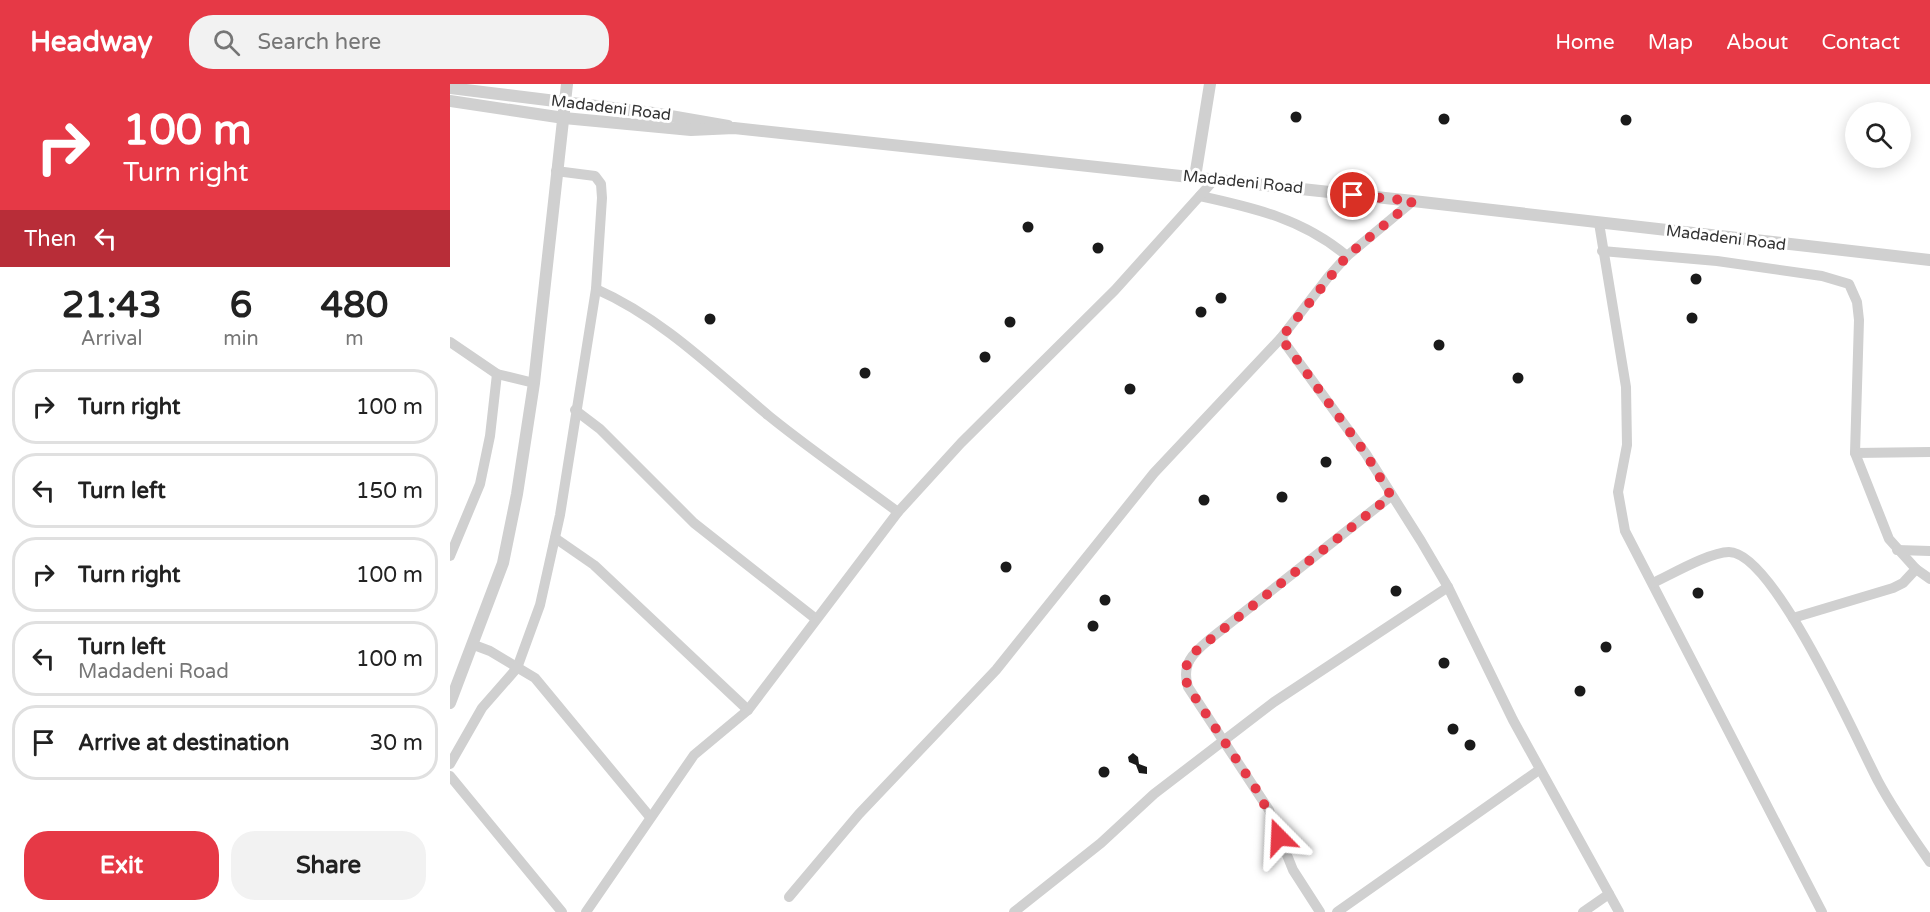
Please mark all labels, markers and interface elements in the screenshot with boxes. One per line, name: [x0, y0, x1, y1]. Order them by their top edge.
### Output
search box: [189, 15, 609, 69]
text: Headway: [30, 25, 153, 59]
icon: search: [210, 26, 243, 59]
text: Search here: [258, 29, 381, 55]
text: Home: [1555, 30, 1615, 55]
text: Map: [1648, 30, 1693, 55]
text: About: [1726, 30, 1788, 55]
text: Contact: [1821, 30, 1900, 55]
street label: Madadeni Road: [550, 91, 672, 125]
map controls: [1845, 102, 1911, 168]
button: search: [1845, 102, 1911, 168]
text: 100 m: [123, 105, 252, 156]
icon: right: [24, 108, 102, 186]
text: Turn right: [123, 156, 249, 189]
street label: Madadeni Road: [1182, 166, 1304, 198]
pin: [1327, 169, 1378, 220]
icon: arrive: [1336, 178, 1369, 211]
street label: Madadeni Road: [1665, 221, 1787, 255]
icon: left: [89, 222, 122, 255]
text: Then: [24, 226, 77, 252]
text: 21:43: [62, 284, 162, 327]
text: 6: [230, 284, 252, 327]
text: 480: [320, 284, 388, 327]
text: Arrival: [81, 327, 143, 351]
text: min: [223, 327, 259, 351]
text: m: [345, 327, 364, 351]
icon: right: [27, 390, 60, 423]
text: Turn right: [78, 394, 180, 420]
text: 100 m: [356, 394, 423, 420]
icon: left: [27, 474, 60, 507]
text: Turn left: [78, 478, 166, 504]
text: 150 m: [356, 478, 423, 504]
icon: right: [27, 558, 60, 591]
text: Turn right: [78, 562, 180, 588]
text: 100 m: [356, 562, 423, 588]
text: Turn left: [78, 634, 166, 660]
icon: left: [27, 642, 60, 675]
text: 100 m: [356, 646, 423, 672]
text: Madadeni Road: [78, 660, 229, 684]
icon: arrive: [27, 726, 60, 759]
text: Arrive at destination: [78, 730, 289, 756]
text: 30 m: [369, 730, 423, 756]
position arrow: [1247, 805, 1311, 869]
button: Exit: [24, 831, 219, 900]
button: Share: [231, 831, 426, 900]

